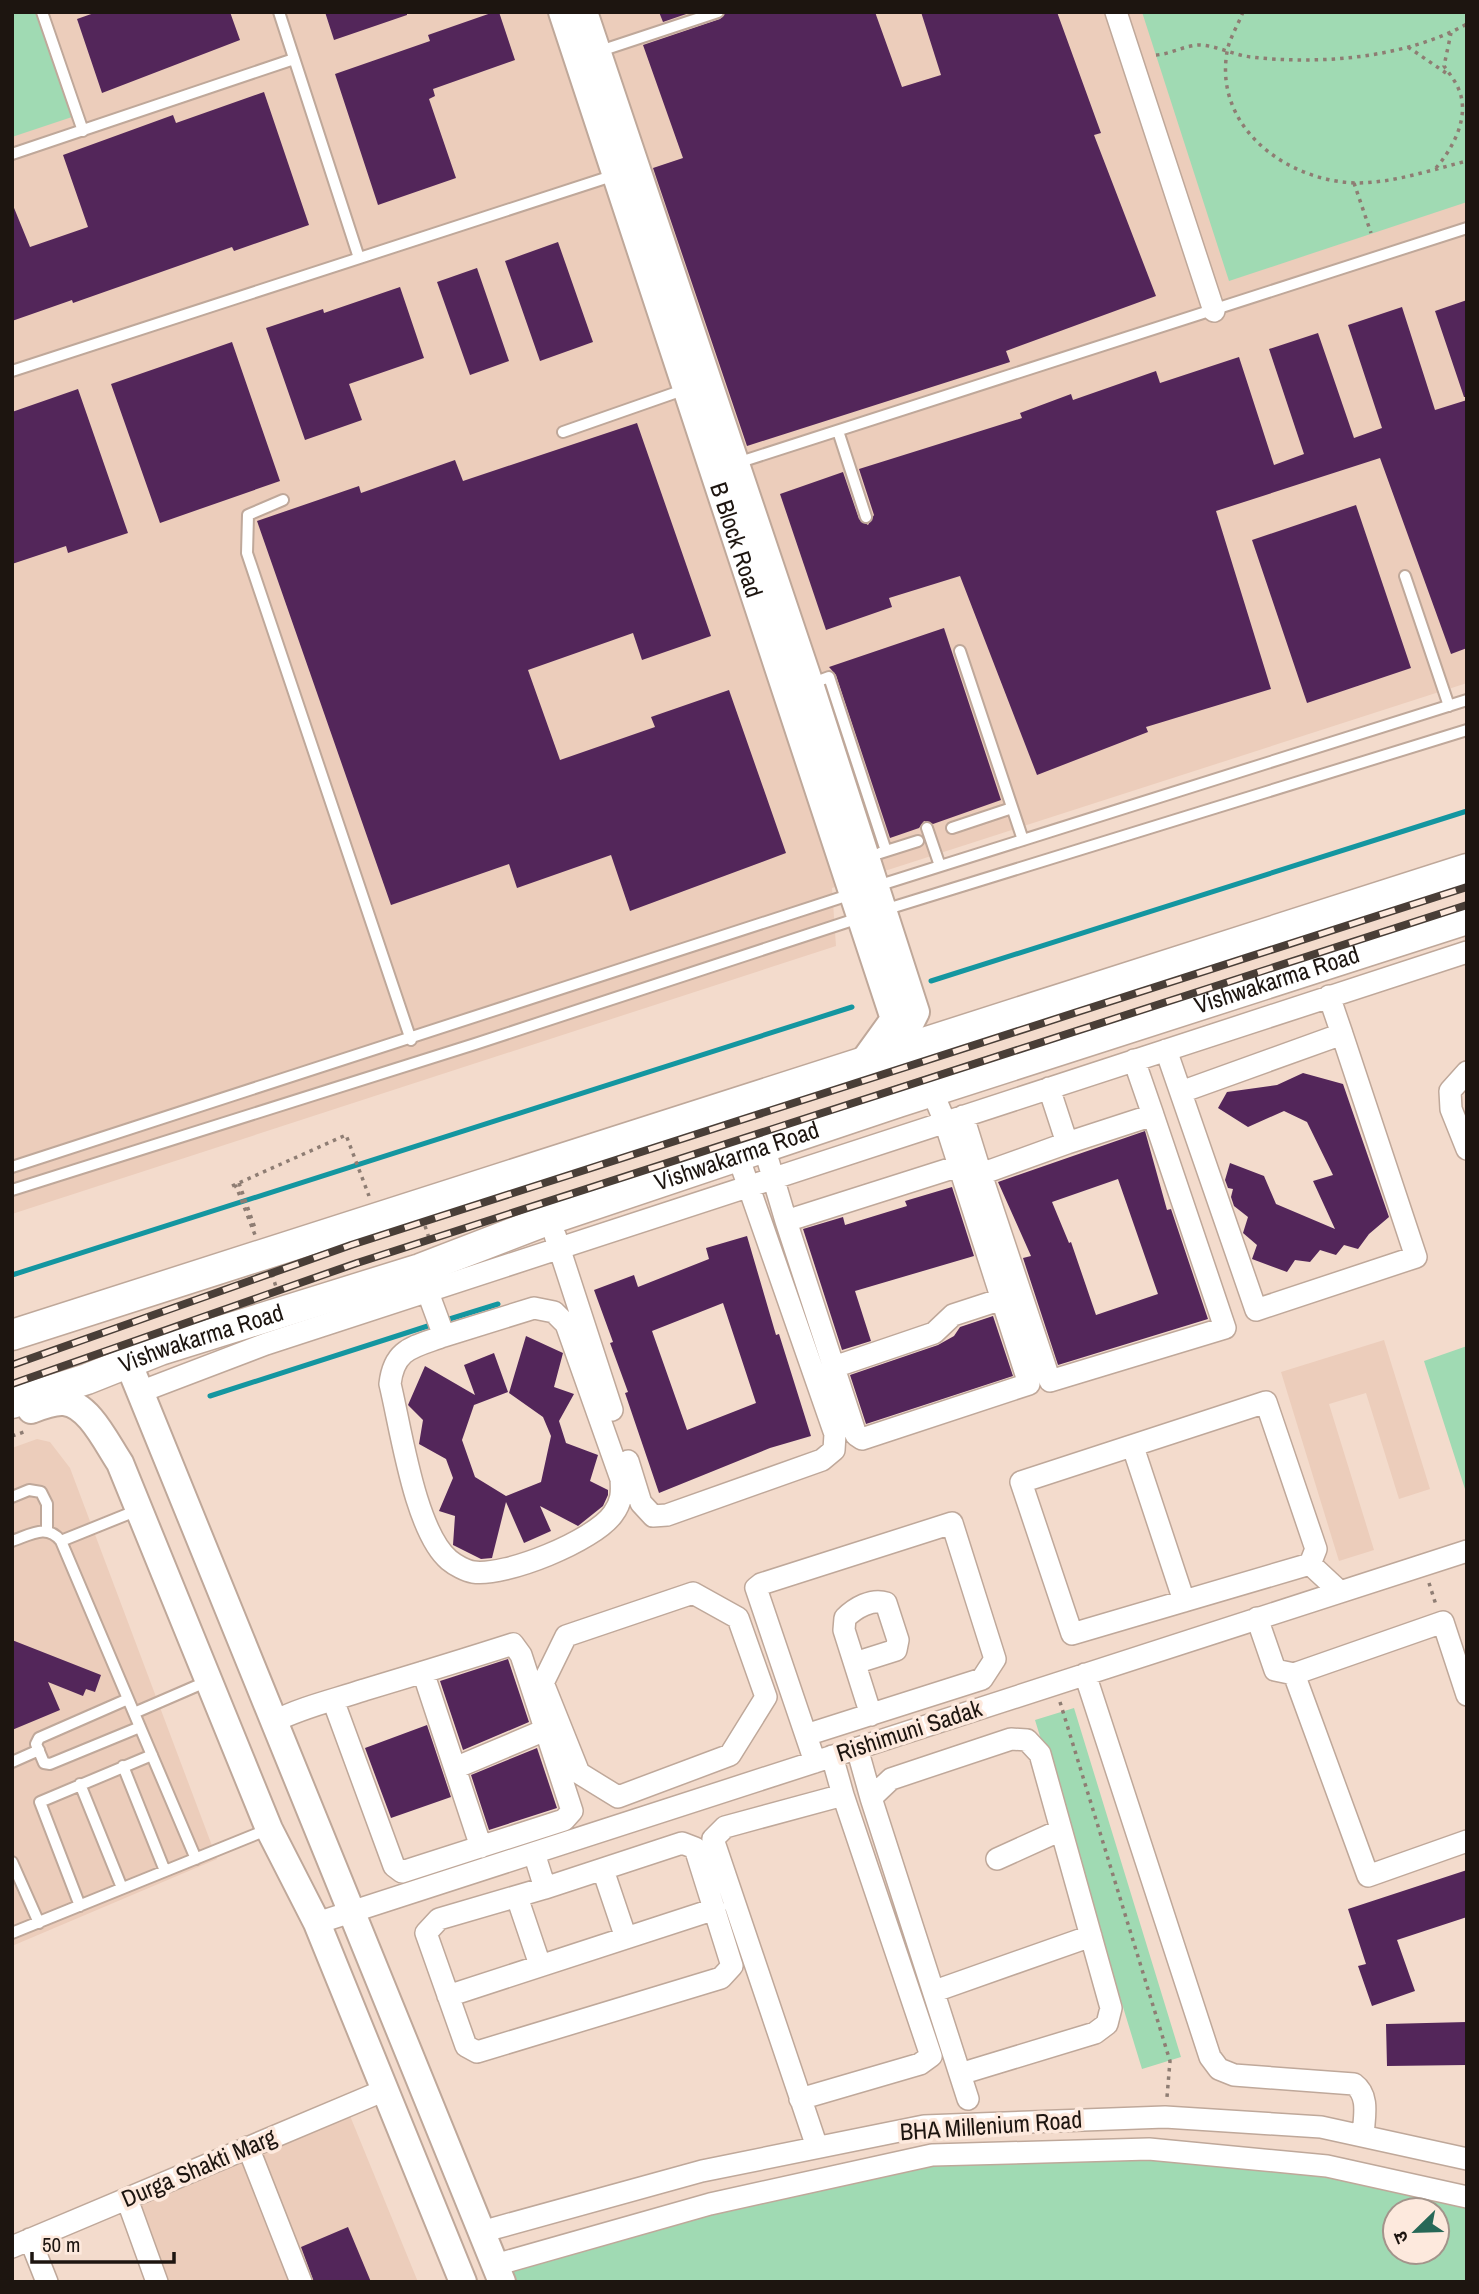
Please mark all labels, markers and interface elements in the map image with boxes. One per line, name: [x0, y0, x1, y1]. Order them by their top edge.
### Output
street label: B Block Road: [703, 478, 771, 601]
street label: Vishwakarma Road: [1190, 938, 1363, 1021]
street label: Vishwakarma Road: [650, 1113, 823, 1198]
street label: Vishwakarma Road: [114, 1296, 287, 1380]
street label: Rishimuni Sadak: [832, 1691, 986, 1769]
street label: BHA Millenium Road: [899, 2103, 1083, 2147]
street label: Durga Shakti Marg: [116, 2120, 281, 2214]
north arrow: [1381, 2196, 1451, 2266]
scale bar: [32, 2220, 173, 2264]
text: उ: [1386, 2227, 1414, 2248]
text: 50 m: [42, 2230, 80, 2259]

